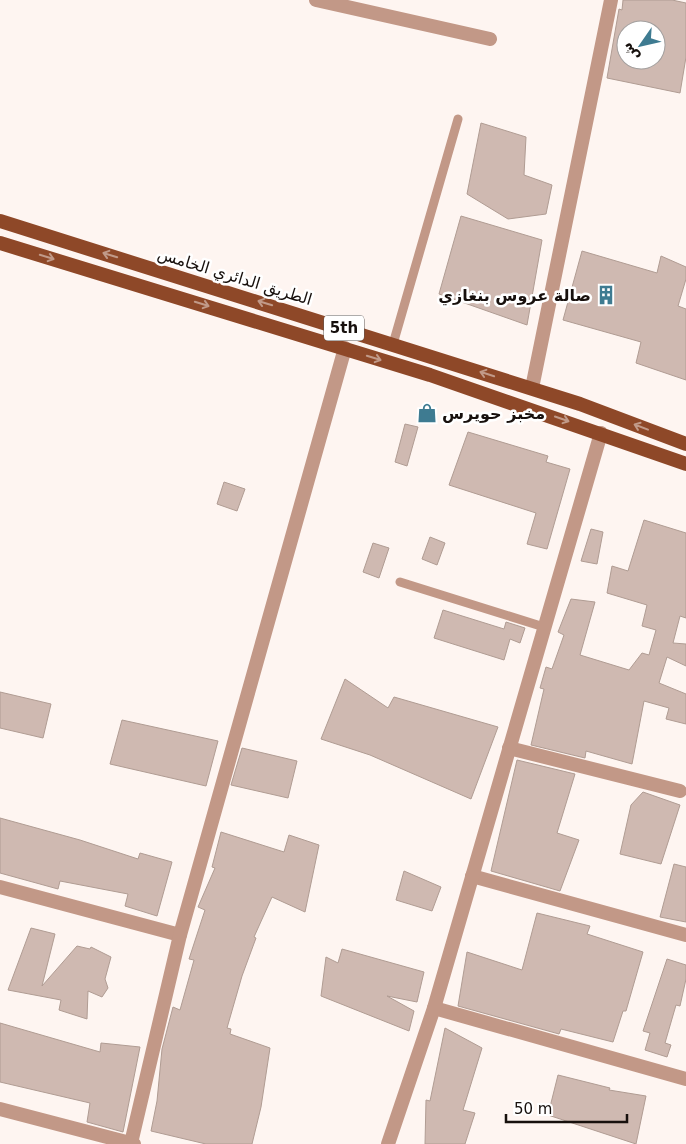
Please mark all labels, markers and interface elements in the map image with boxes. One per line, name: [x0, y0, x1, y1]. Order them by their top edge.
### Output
north arrow: [616, 20, 666, 70]
text: ش: [618, 40, 642, 65]
street label: الطريق الدائري الخامس: [155, 244, 314, 310]
one-way arrow: [103, 250, 119, 260]
one-way arrow: [38, 252, 54, 262]
building icon: صالة عروس بنغازي: [595, 284, 617, 306]
place label: صالة عروس بنغازي: [438, 286, 591, 306]
one-way arrow: [258, 298, 274, 308]
one-way arrow: [194, 300, 210, 309]
road number: 5th: [324, 316, 364, 340]
one-way arrow: [366, 353, 382, 363]
one-way arrow: [480, 369, 495, 378]
shop icon: مخبز حويرس: [416, 402, 438, 424]
place label: مخبز حويرس: [442, 404, 545, 423]
one-way arrow: [553, 415, 569, 424]
one-way arrow: [633, 421, 648, 430]
scale bar: [506, 1092, 627, 1124]
text: 50 m: [514, 1100, 552, 1118]

